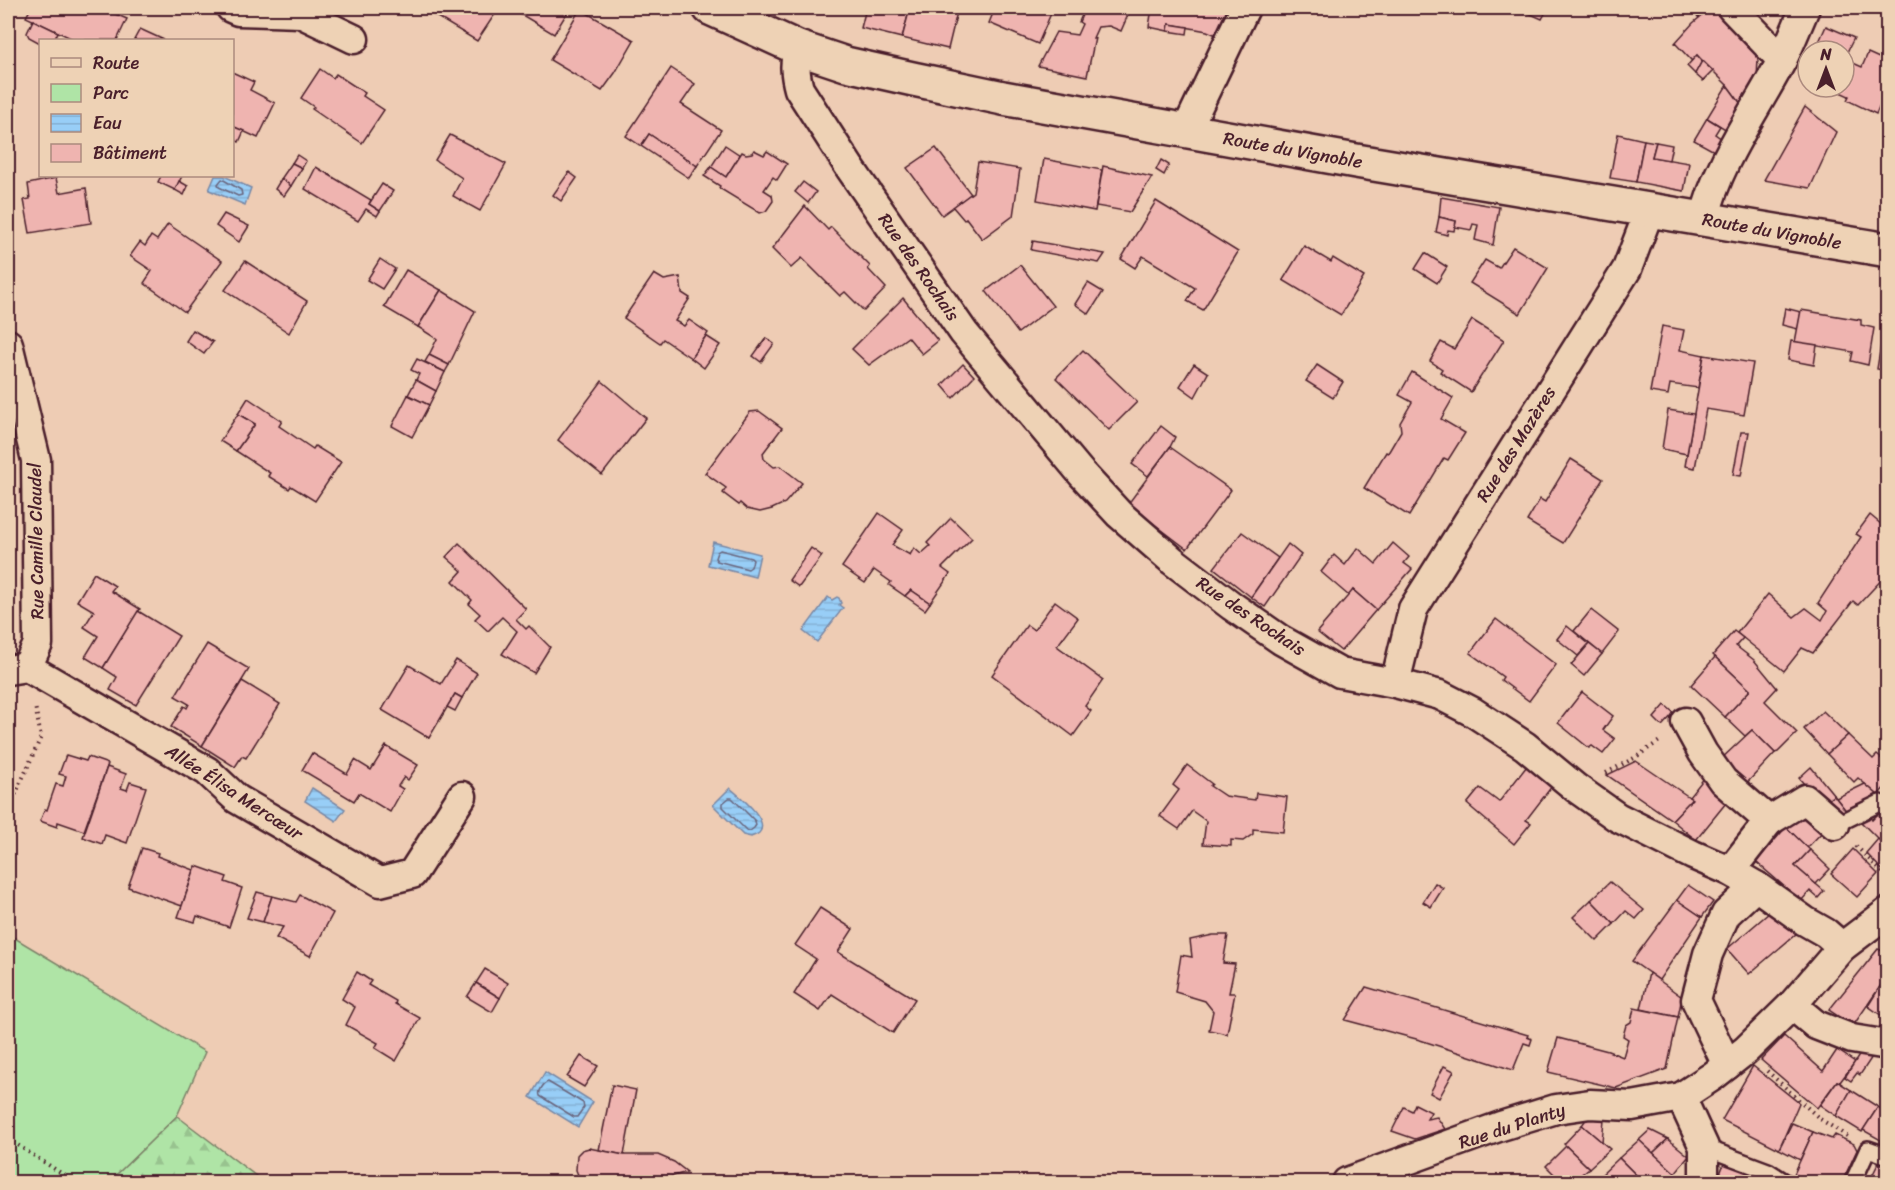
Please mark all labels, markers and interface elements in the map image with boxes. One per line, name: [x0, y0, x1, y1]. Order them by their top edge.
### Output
legend: [39, 39, 234, 177]
north arrow: [1796, 39, 1856, 99]
text: N: [1819, 40, 1832, 69]
text: Route: [93, 47, 140, 79]
text: Parc: [93, 77, 129, 109]
text: Eau: [93, 107, 122, 139]
street label: Route du Vignoble: [1221, 122, 1365, 178]
text: Bâtiment: [93, 137, 167, 169]
street label: Route du Vignoble: [1700, 203, 1844, 259]
street label: Rue des Rochais: [870, 206, 969, 329]
street label: Rue des Mazères: [1467, 379, 1565, 508]
street label: Rue Camille Claudel: [19, 462, 53, 620]
street label: Rue des Rochais: [1190, 567, 1313, 665]
street label: Allée Élisa Mercœur: [158, 735, 311, 850]
street label: Rue du Planty: [1455, 1094, 1570, 1158]

